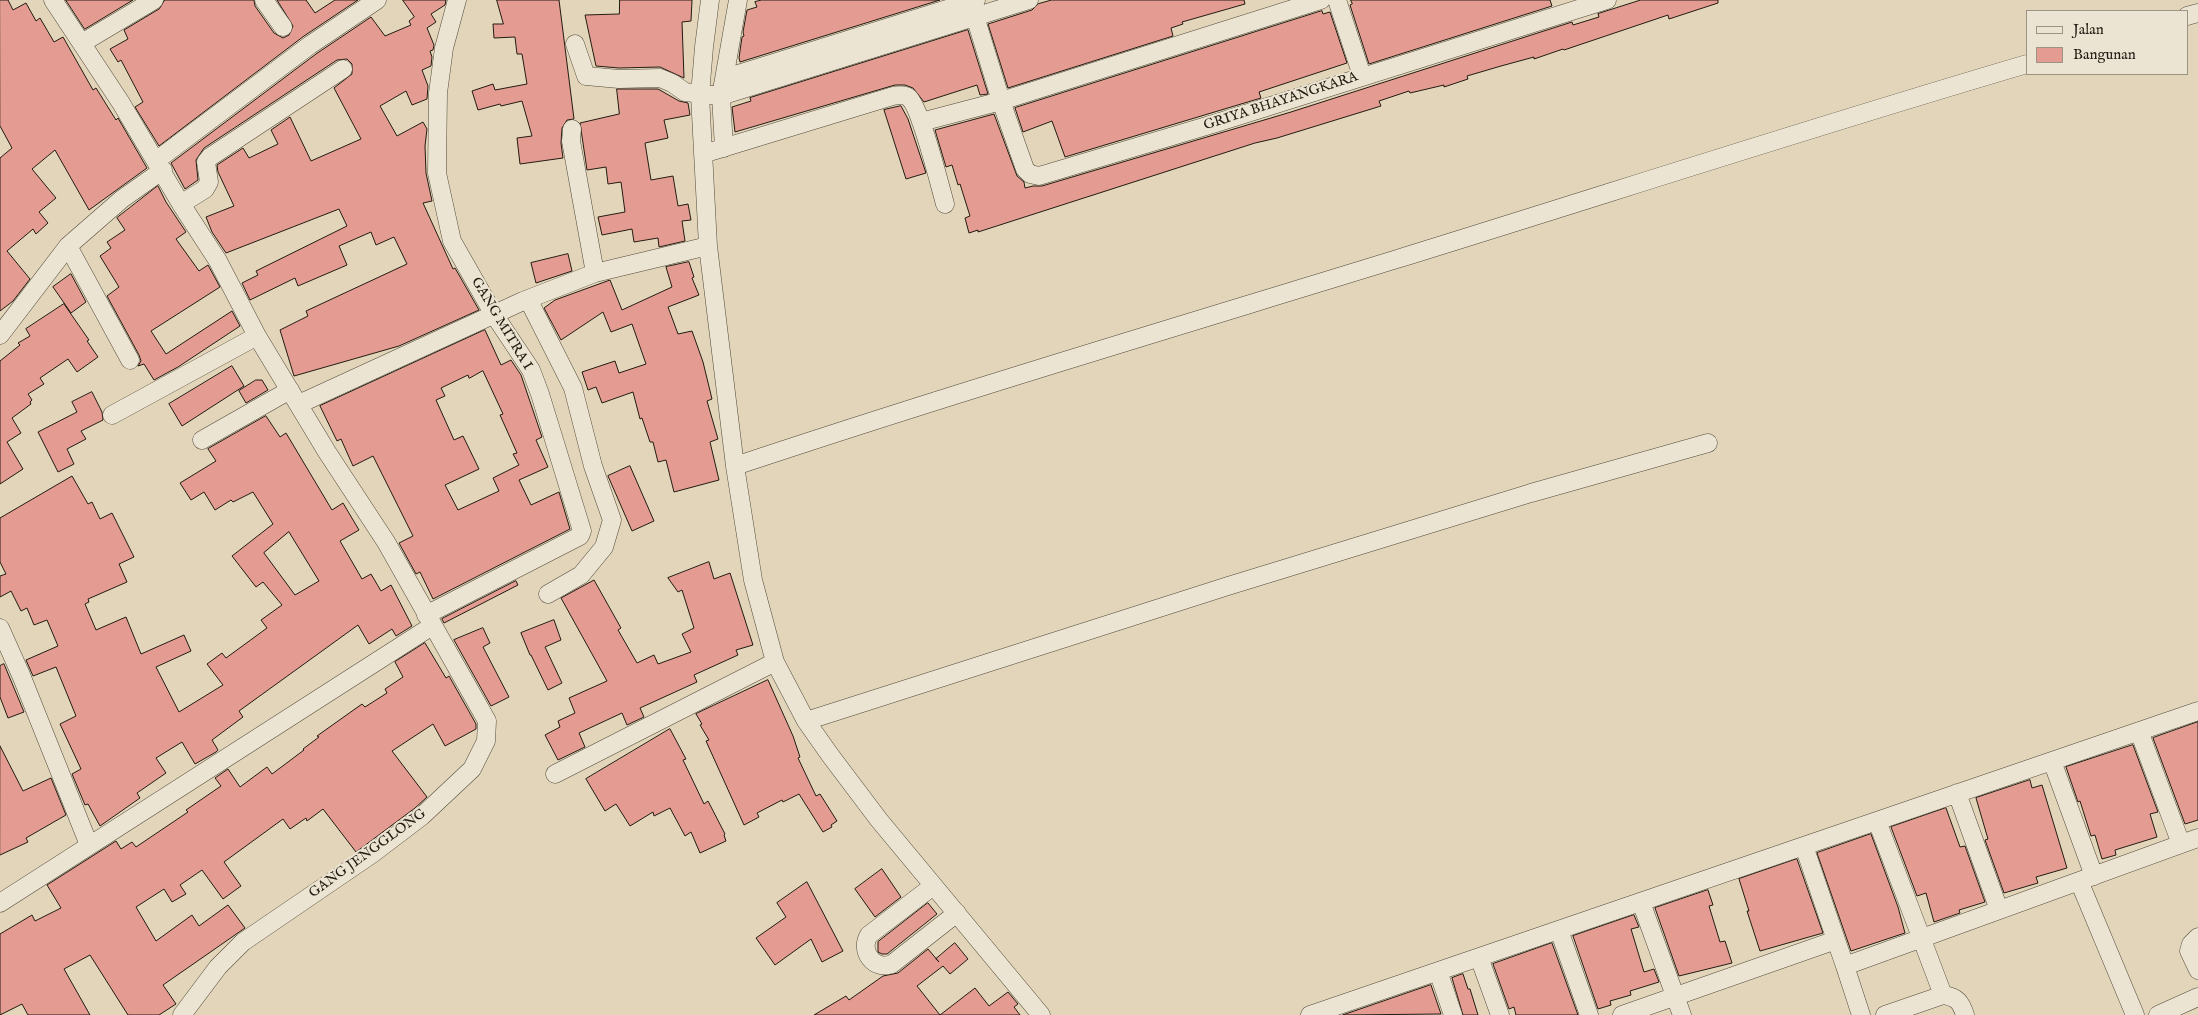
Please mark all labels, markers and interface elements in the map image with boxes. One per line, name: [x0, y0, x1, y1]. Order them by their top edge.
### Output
legend: [2026, 10, 2188, 75]
text: Jalan: [2073, 20, 2104, 39]
text: Bangunan: [2073, 45, 2136, 64]
street label: GRIYA BHAYANGKARA: [1202, 69, 1360, 135]
street label: GANG MITRA I: [467, 275, 535, 373]
street label: GANG JENGGLONG: [306, 806, 430, 902]

